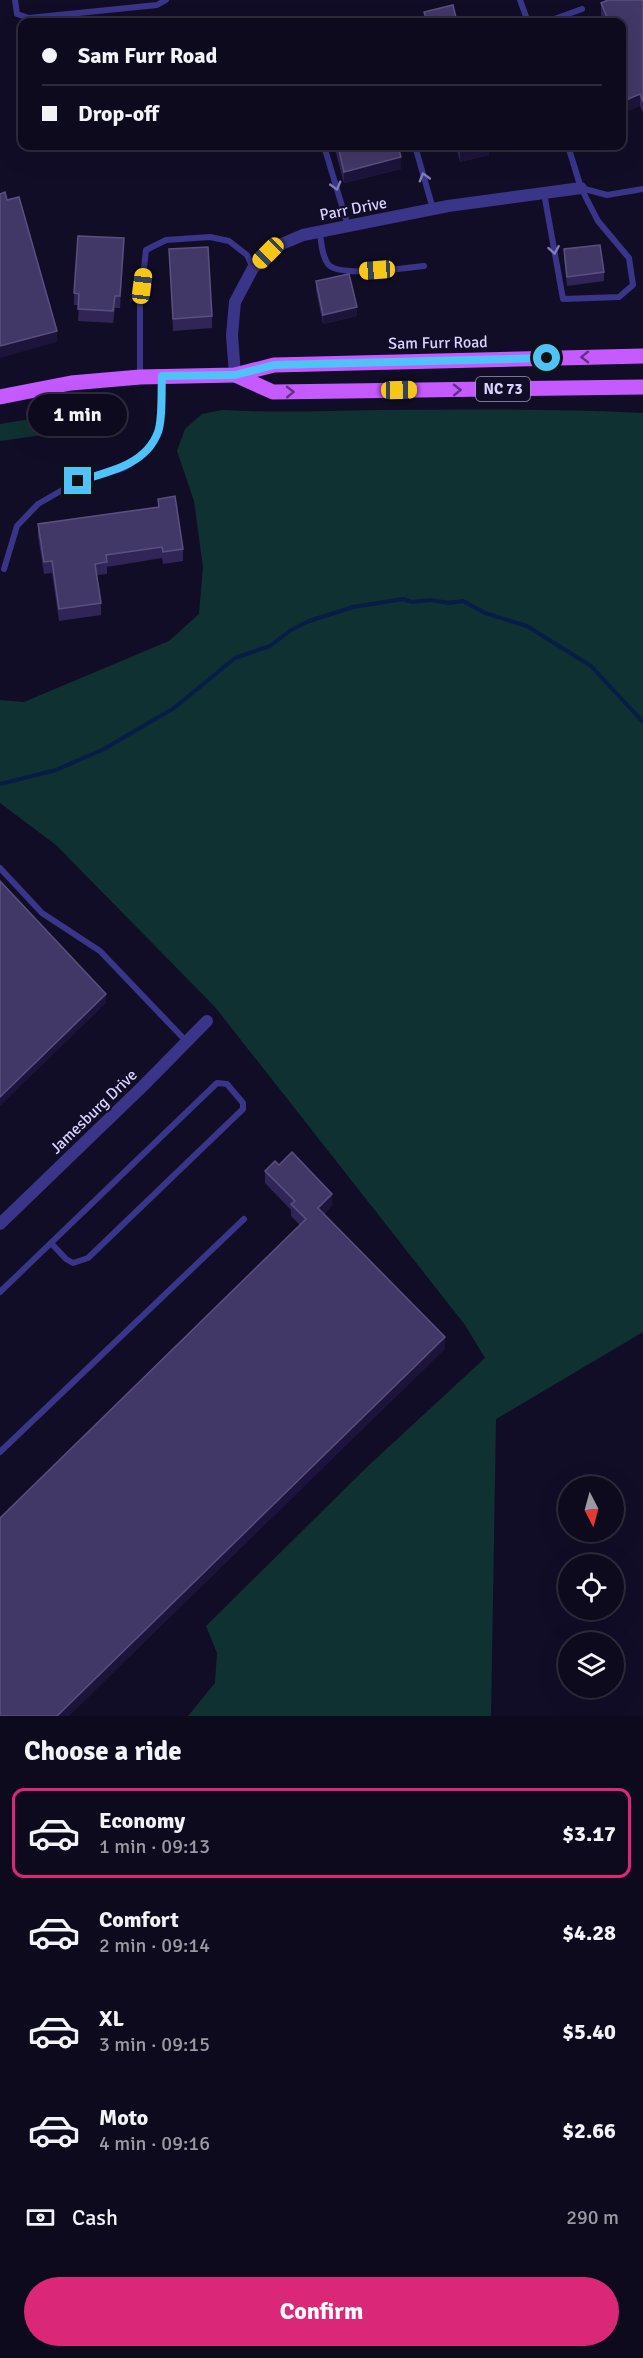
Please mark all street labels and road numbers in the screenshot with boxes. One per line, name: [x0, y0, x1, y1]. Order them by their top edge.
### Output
street label: Parr Drive: [318, 193, 388, 225]
street label: Sam Furr Road: [388, 332, 488, 354]
road number: NC 73: [476, 377, 530, 401]
street label: Jamesburg Drive: [46, 1065, 141, 1158]

